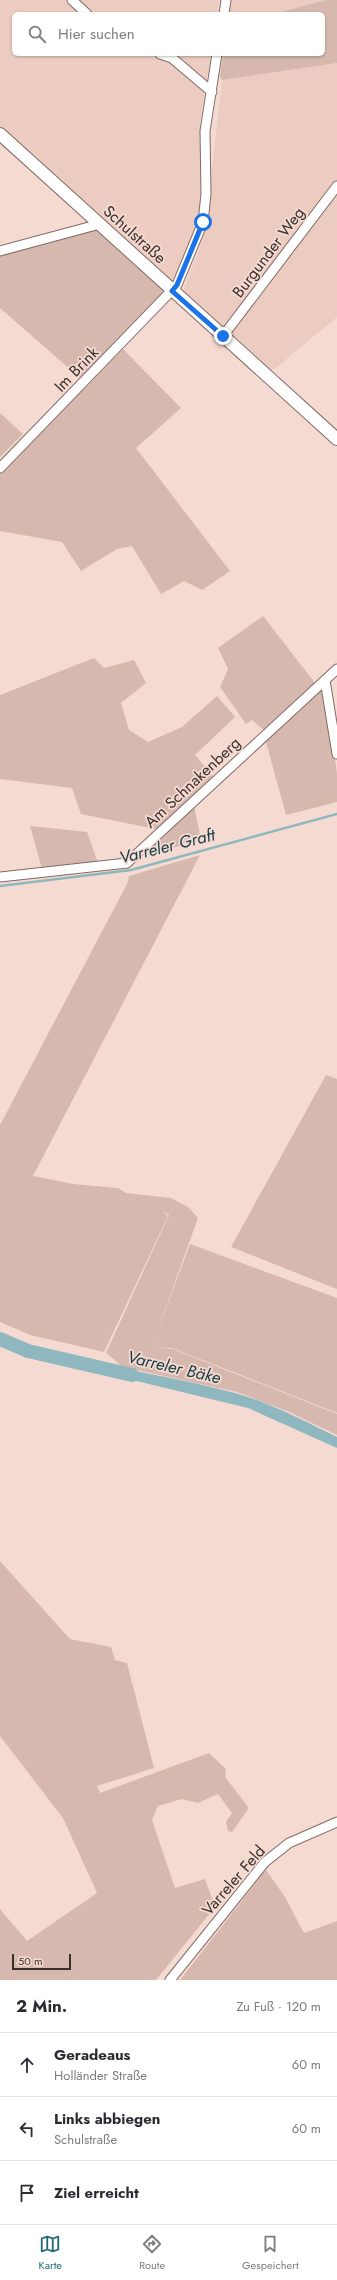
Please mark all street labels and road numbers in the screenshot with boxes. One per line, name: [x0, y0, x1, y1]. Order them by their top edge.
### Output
street label: Schulstraße: [98, 200, 171, 269]
street label: Burgunder Weg: [227, 202, 310, 302]
street label: Im Brink: [49, 341, 104, 397]
street label: Am Schnakenberg: [139, 732, 245, 833]
street label: Varreler Feld: [196, 1840, 270, 1920]

